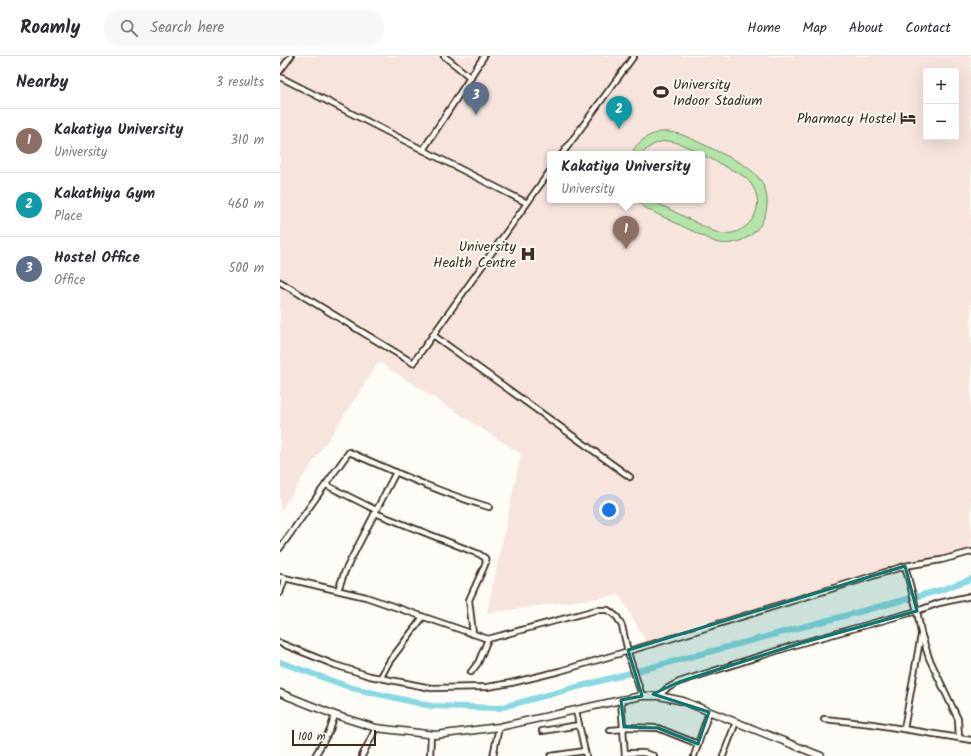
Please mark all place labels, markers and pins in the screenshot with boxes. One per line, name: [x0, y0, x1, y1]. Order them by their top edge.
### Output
place label: University Indoor Stadium: [673, 74, 762, 112]
pin: 3: [463, 82, 489, 115]
sports icon: University Indoor Stadium: [652, 83, 670, 101]
pin: 2: [606, 96, 632, 129]
place label: Pharmacy Hostel: [797, 108, 897, 130]
hotel icon: Pharmacy Hostel: [899, 109, 917, 127]
pin: 1: [613, 216, 639, 249]
place label: University Health Centre: [433, 236, 517, 274]
hospital icon: University Health Centre: [519, 245, 537, 263]

